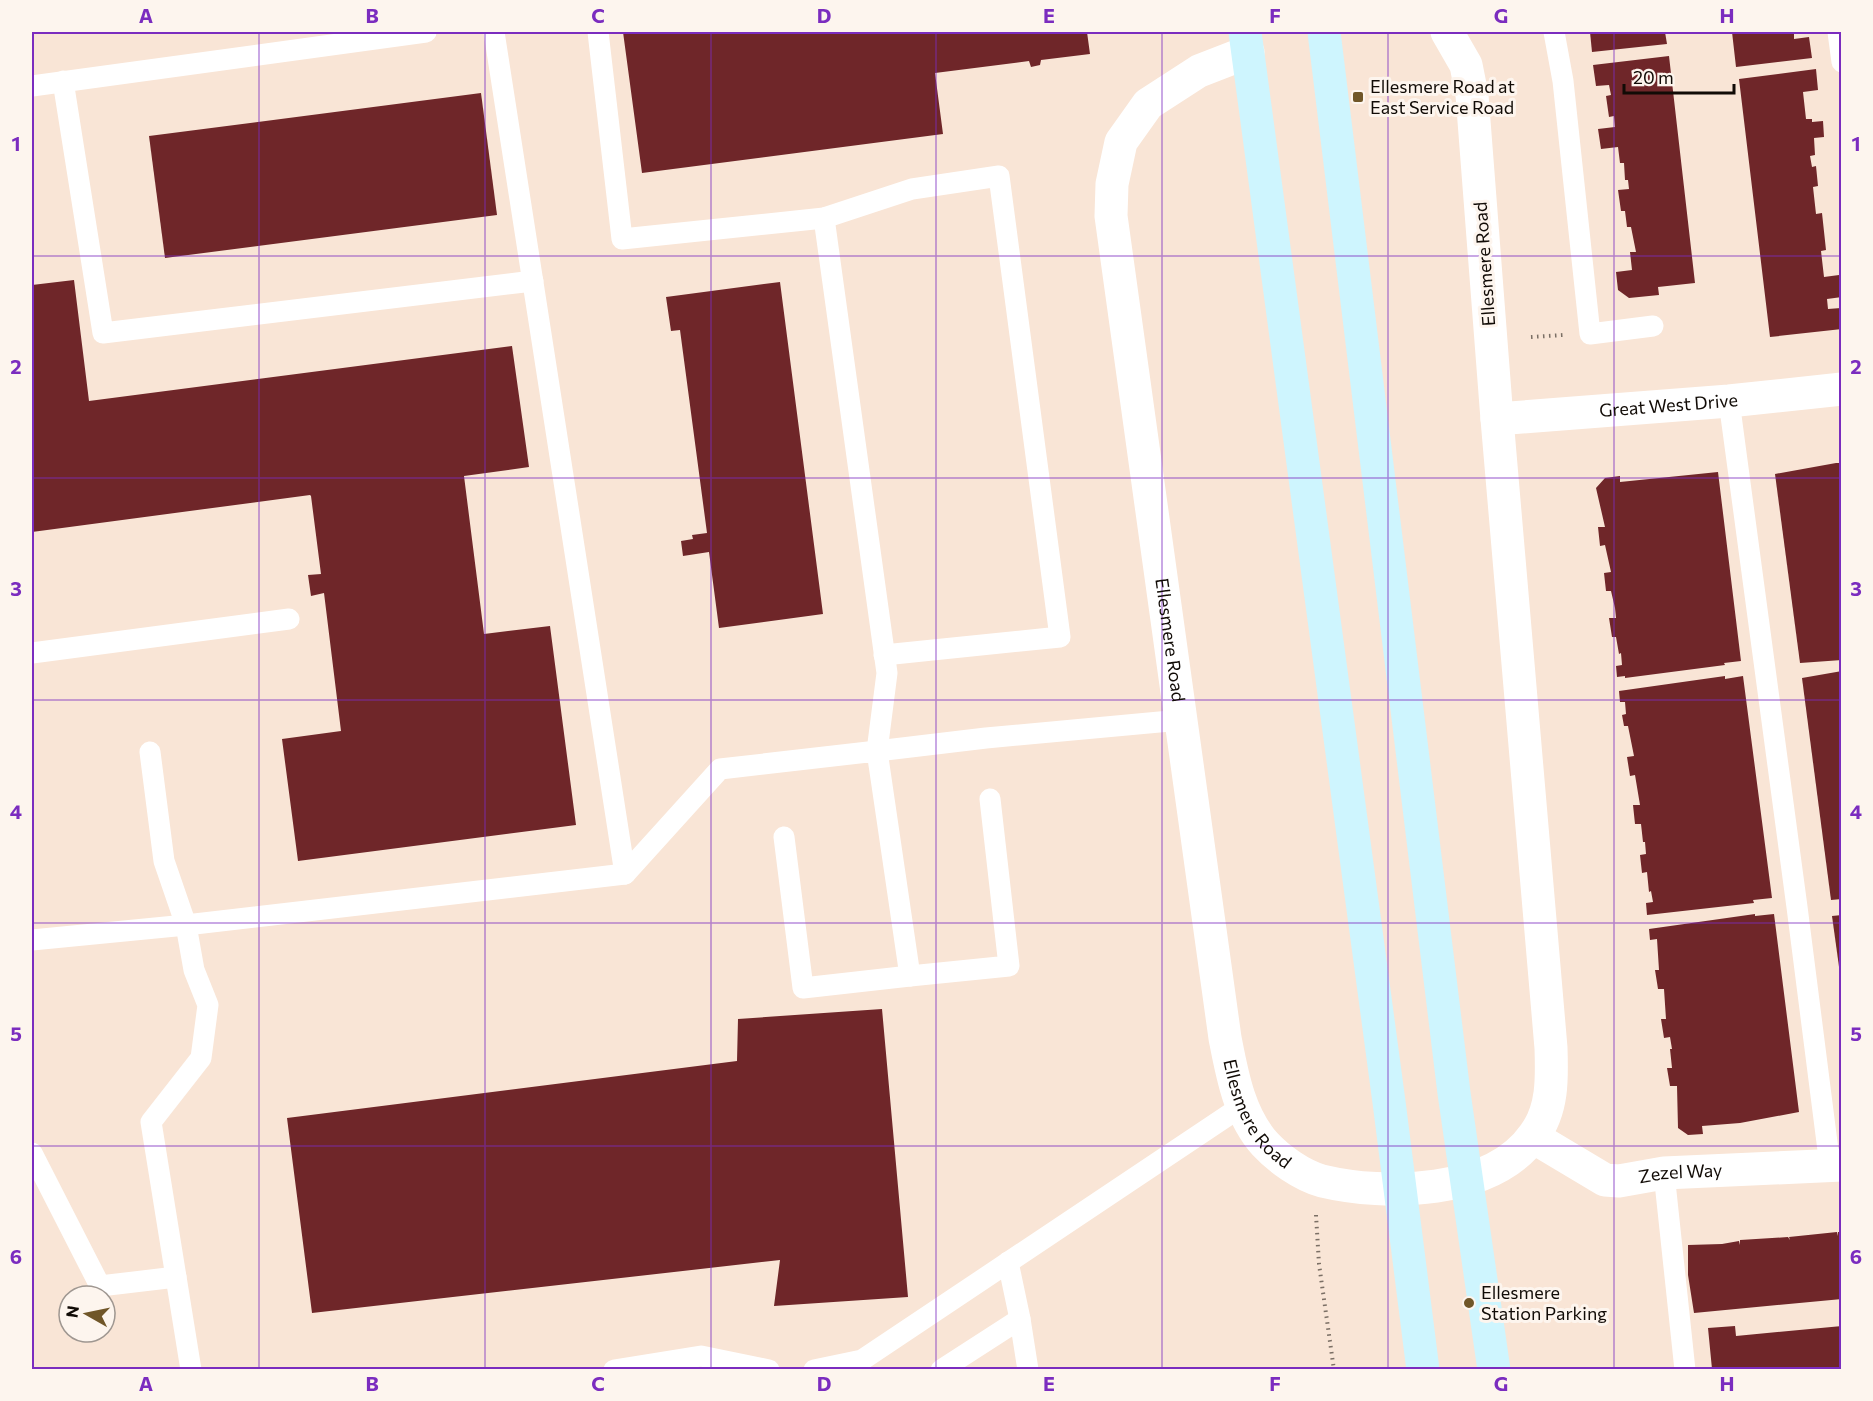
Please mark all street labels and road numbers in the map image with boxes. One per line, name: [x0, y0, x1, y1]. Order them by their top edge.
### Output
street label: Ellesmere Road: [1469, 201, 1499, 327]
street label: Great West Drive: [1598, 388, 1739, 421]
street label: Ellesmere Road: [1151, 577, 1190, 703]
street label: Ellesmere Road: [1219, 1057, 1296, 1173]
street label: Zezel Way: [1637, 1158, 1723, 1187]

